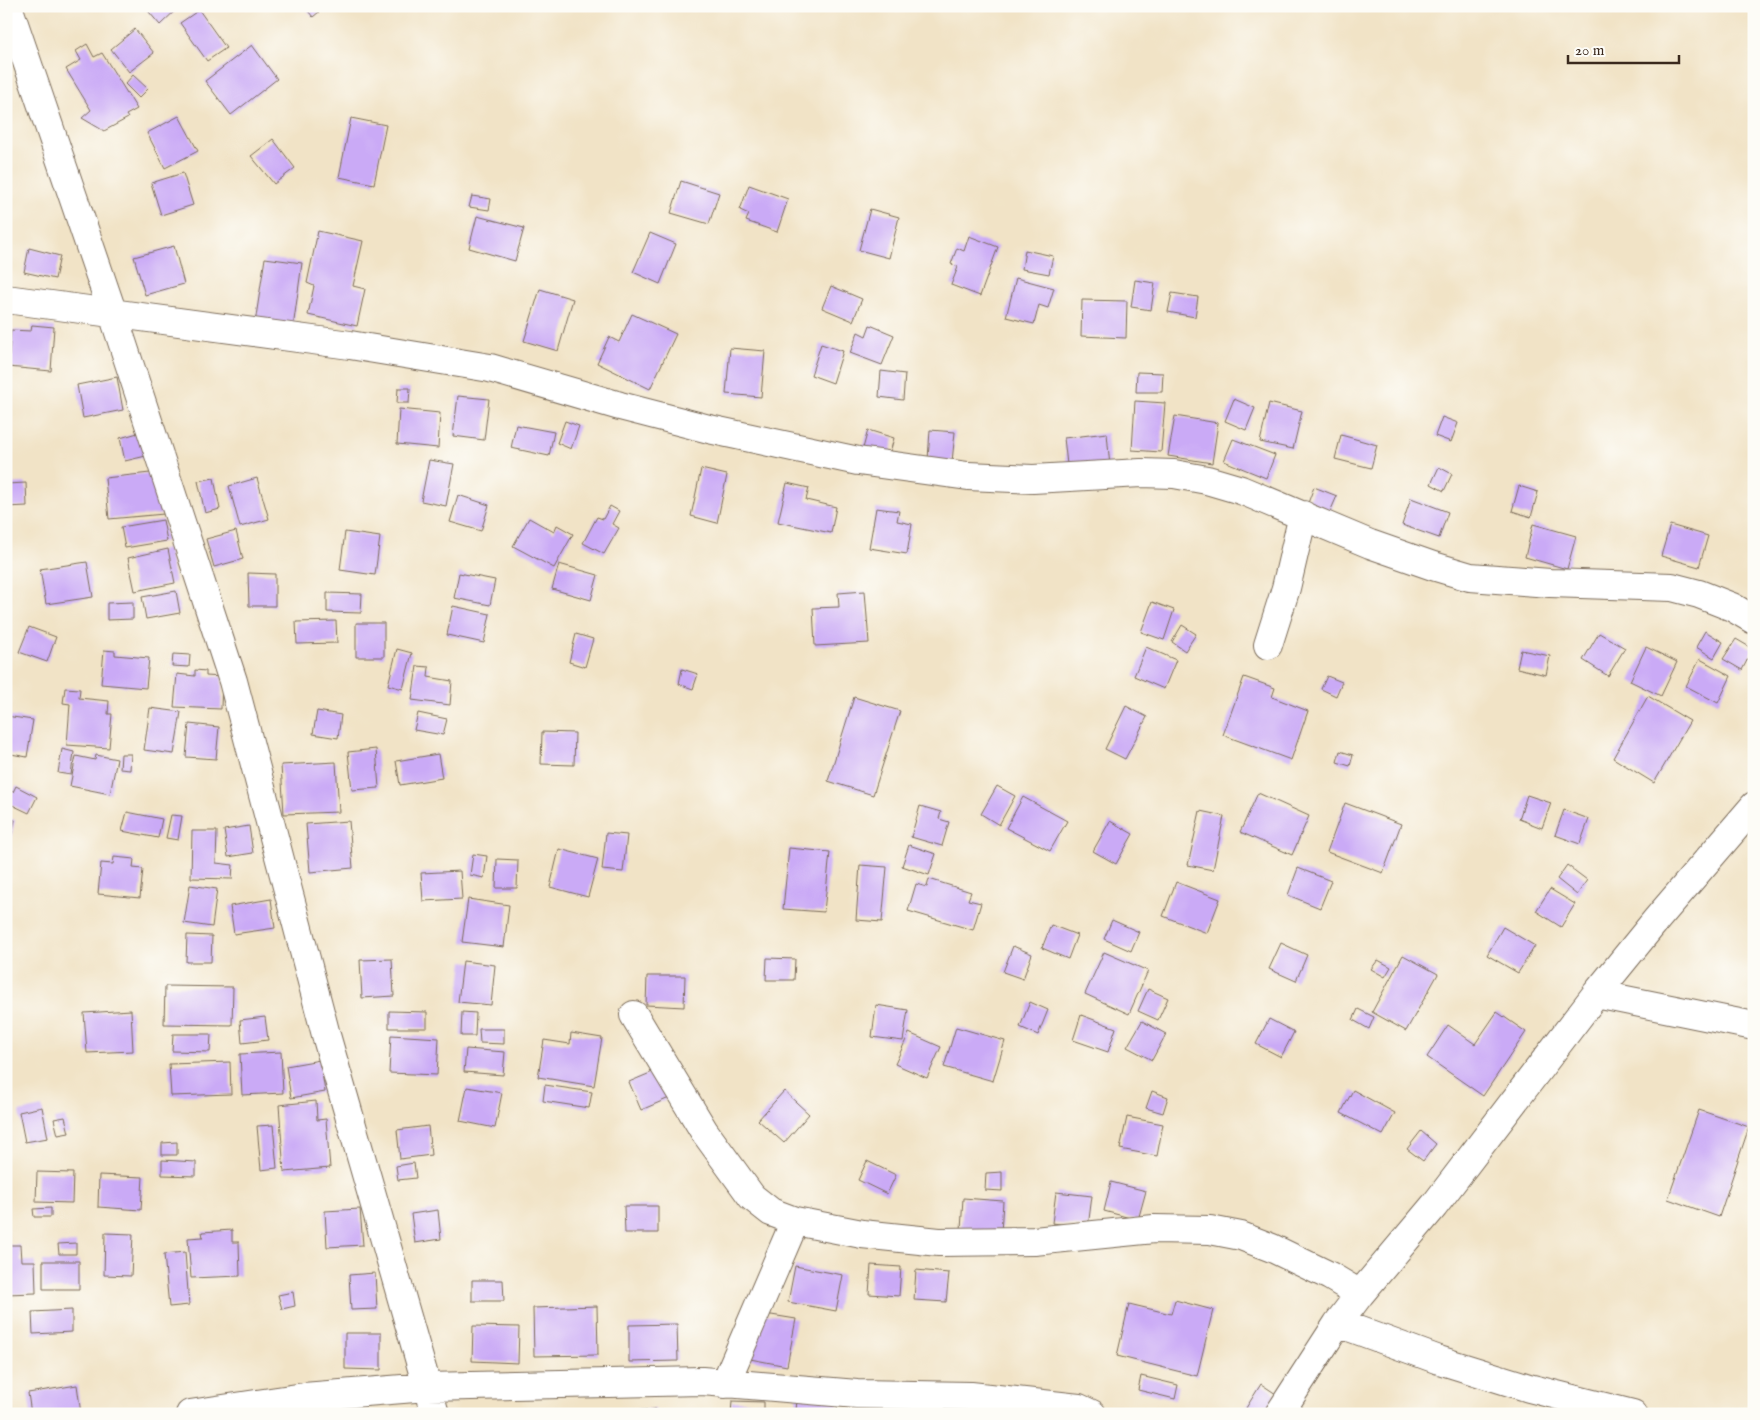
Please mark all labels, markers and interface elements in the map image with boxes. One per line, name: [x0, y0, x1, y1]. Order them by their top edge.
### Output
scale bar: [1568, 32, 1679, 64]
text: 20 m: [1575, 41, 1605, 60]

